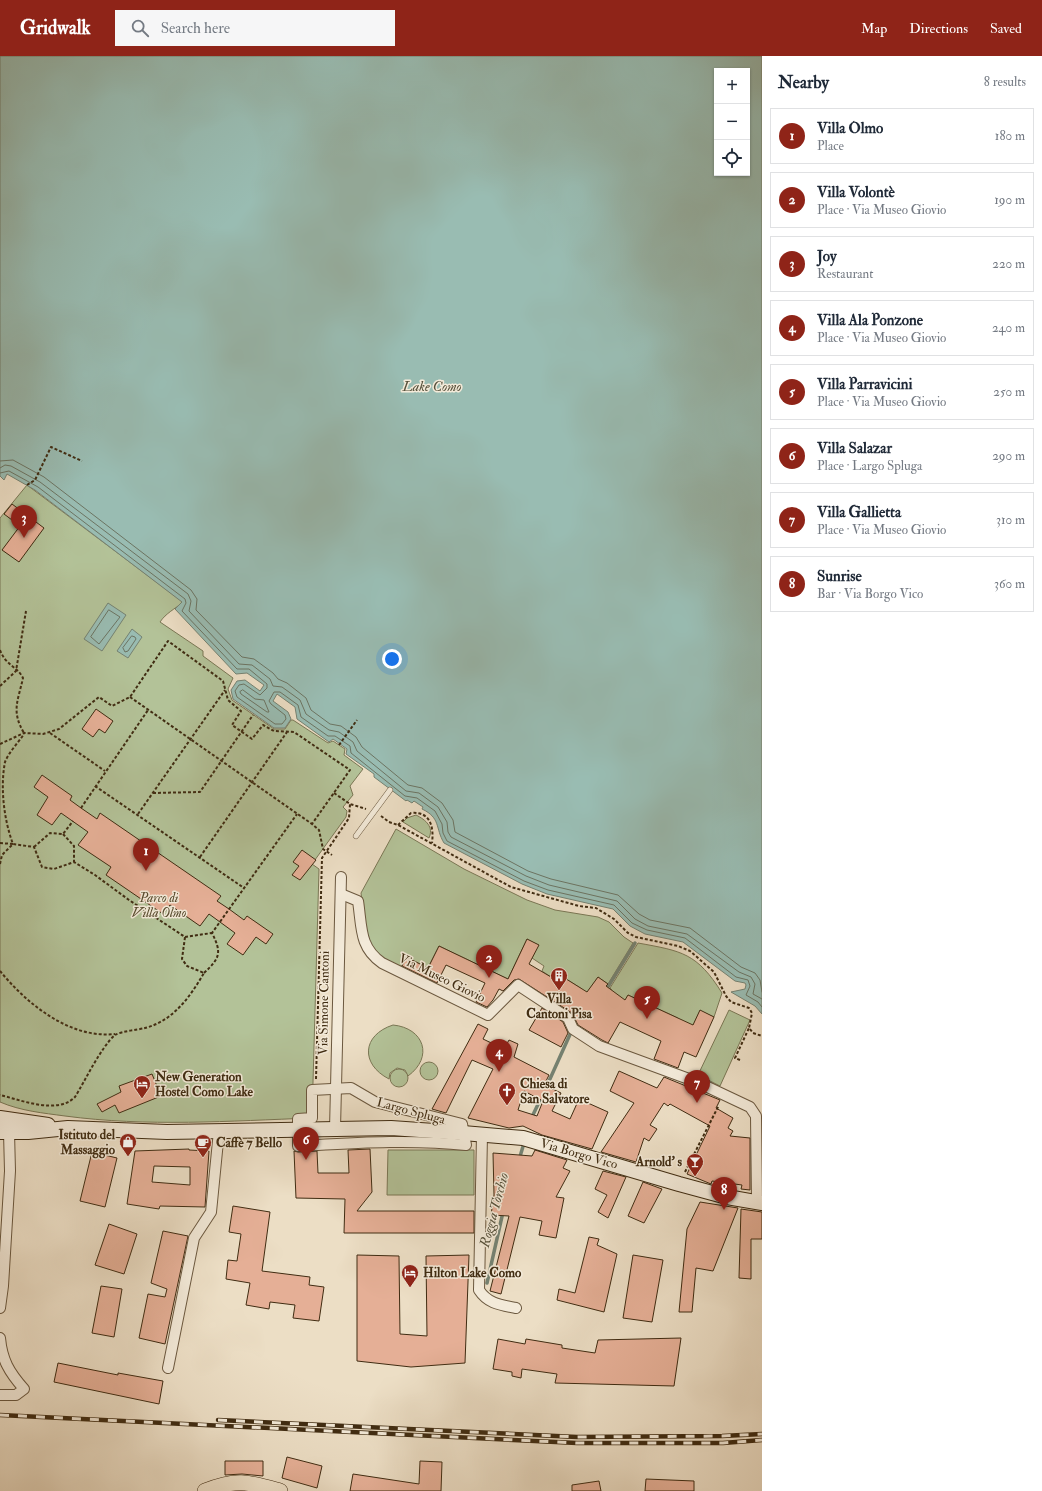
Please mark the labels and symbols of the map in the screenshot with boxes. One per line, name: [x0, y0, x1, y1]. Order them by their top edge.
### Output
water label: Lake Como: [402, 378, 461, 395]
pin: 3: [11, 505, 37, 538]
your location: [382, 649, 402, 669]
pin: 1: [133, 838, 159, 871]
park label: Parco di Villa Olmo: [132, 890, 187, 921]
pin: 2: [476, 945, 502, 978]
street label: Via Simone Cantoni: [315, 950, 333, 1055]
street label: Via Museo Giovio: [396, 950, 488, 1006]
building icon: Villa Cantoni Pisa: [549, 966, 569, 991]
pin: 5: [634, 986, 660, 1019]
place label: Villa Cantoni Pisa: [526, 991, 592, 1022]
pin: 4: [486, 1039, 512, 1072]
place label: New Generation Hostel Como Lake: [154, 1069, 254, 1100]
pin: 7: [684, 1070, 710, 1103]
hotel icon: New Generation Hostel Como Lake: [132, 1074, 152, 1099]
place label: Chiesa di San Salvatore: [520, 1076, 590, 1107]
church icon: Chiesa di San Salvatore: [497, 1081, 517, 1106]
street label: Largo Spluga: [375, 1094, 448, 1129]
place label: Istituto del Massaggio: [58, 1127, 116, 1159]
pin: 6: [293, 1127, 319, 1160]
shop icon: Istituto del Massaggio: [118, 1132, 138, 1157]
cafe icon: Caffè 7 Bello: [193, 1133, 213, 1158]
place label: Caffè 7 Bello: [216, 1135, 283, 1151]
street label: Via Borgo Vico: [539, 1135, 619, 1173]
bar icon: Arnold' s: [685, 1152, 705, 1177]
place label: Arnold' s: [635, 1154, 683, 1170]
water label: Roggia Torchio: [476, 1171, 512, 1250]
pin: 8: [711, 1177, 737, 1210]
hotel icon: Hilton Lake Como: [400, 1263, 420, 1288]
place label: Hilton Lake Como: [423, 1265, 522, 1281]

